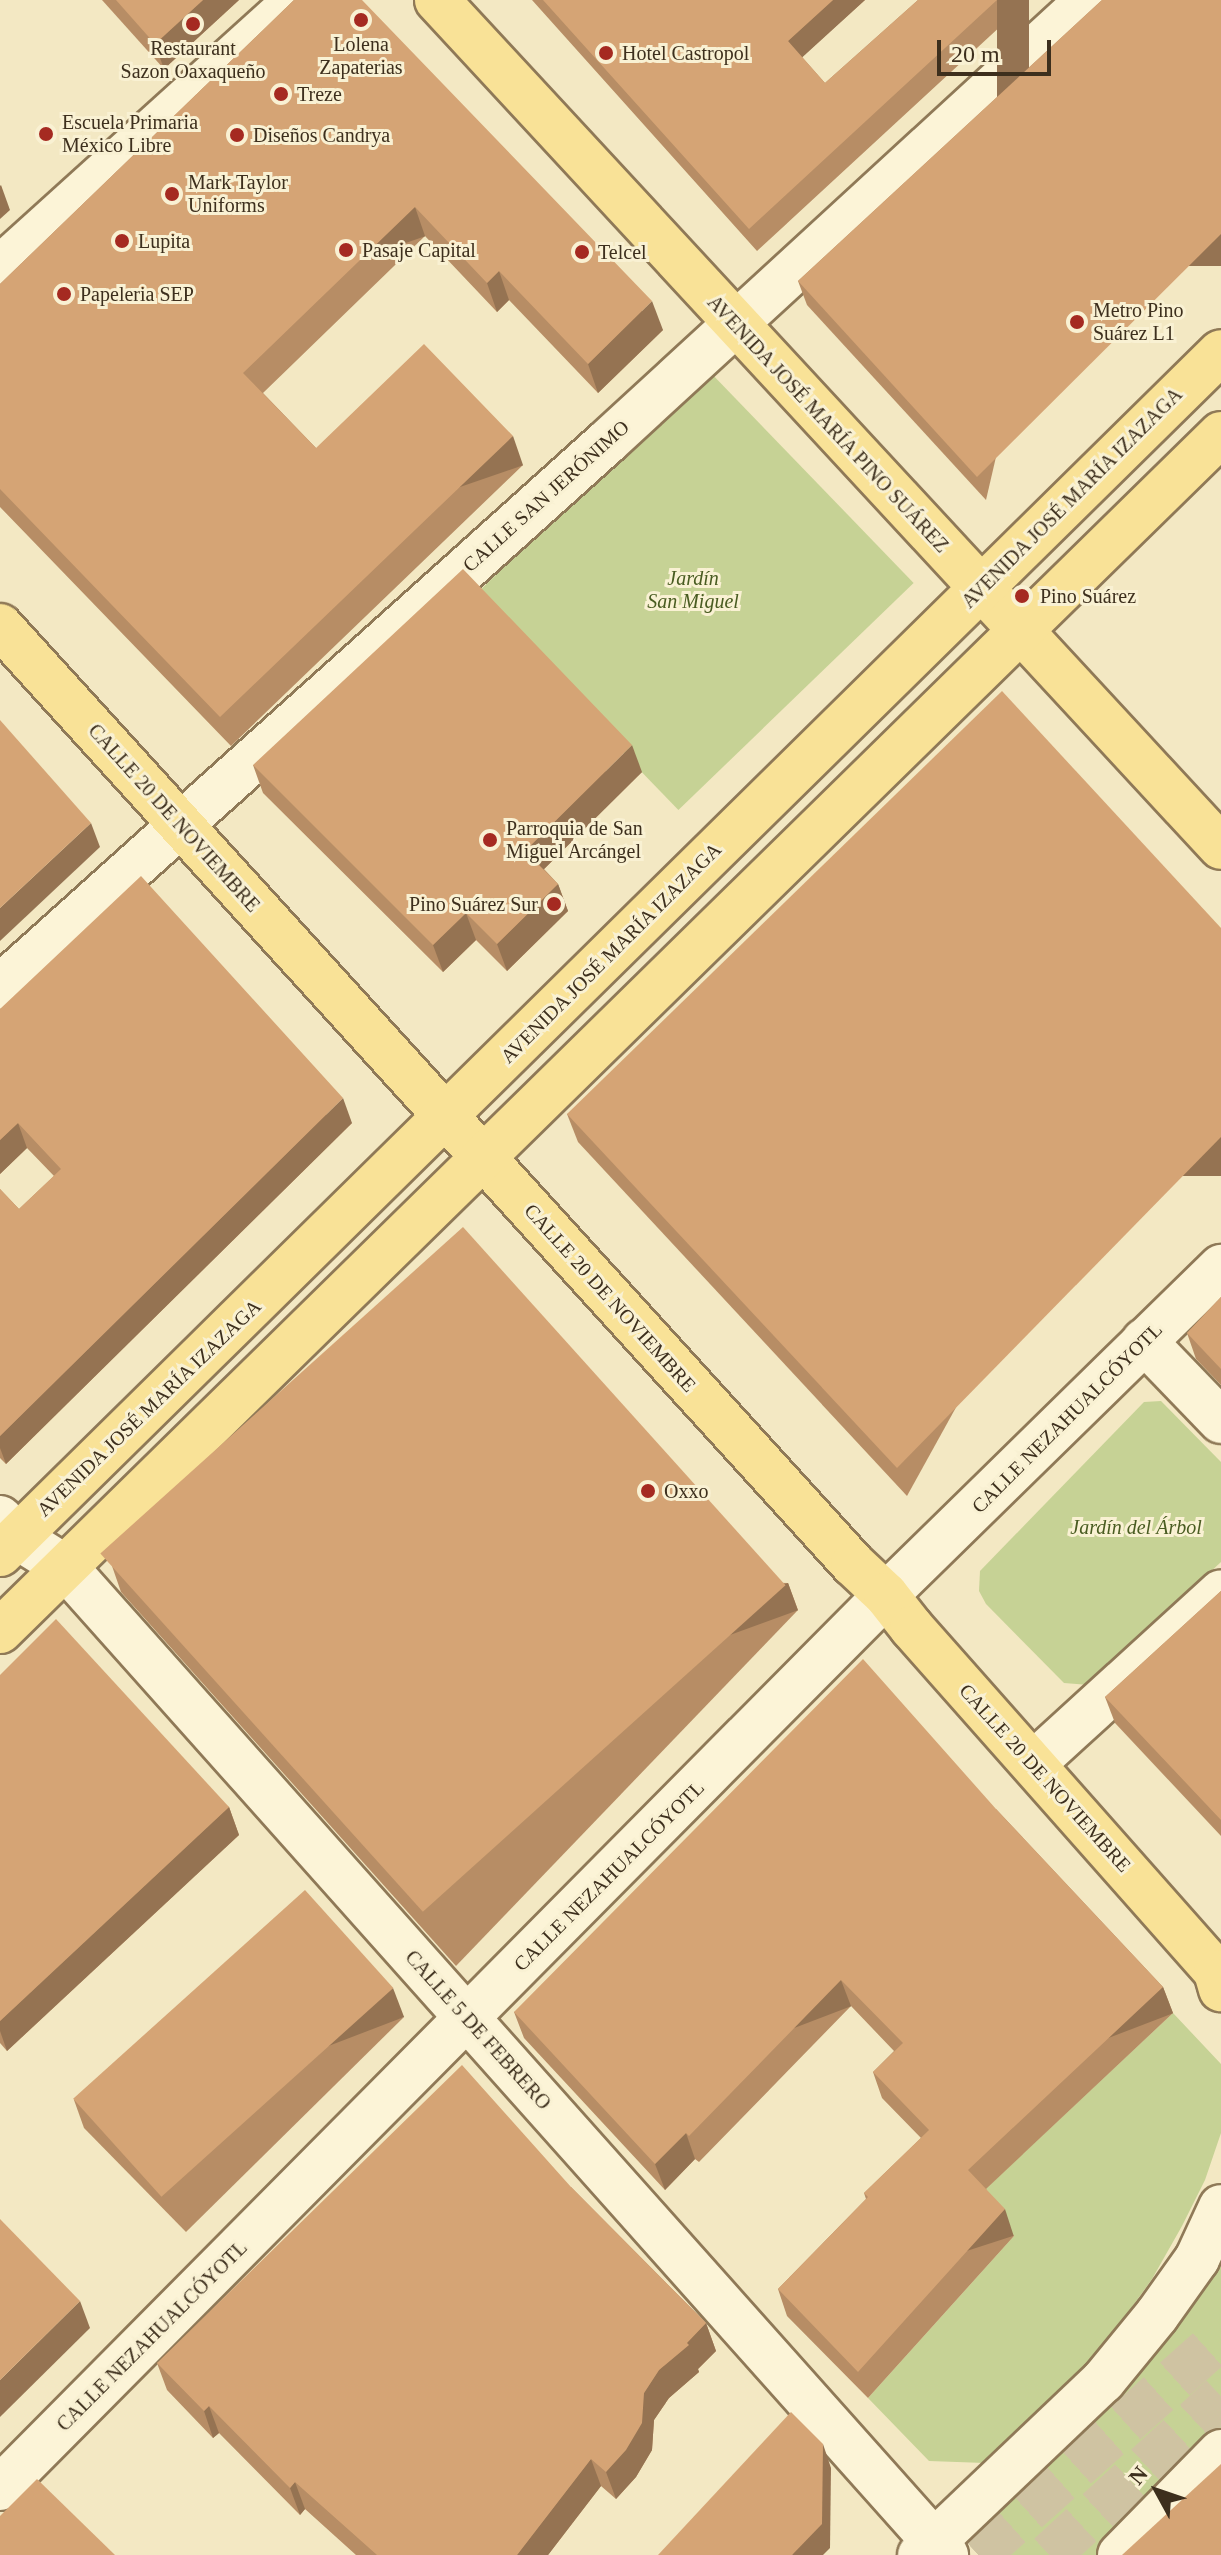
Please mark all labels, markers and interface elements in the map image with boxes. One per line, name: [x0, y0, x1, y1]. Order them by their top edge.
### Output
marker: Lolena Zapaterias: [352, 11, 370, 29]
marker: Restaurant Sazon Oaxaqueño: [184, 15, 202, 33]
scale bar: [941, 24, 1055, 74]
place label: Lolena Zapaterias: [319, 32, 403, 79]
place label: Restaurant Sazon Oaxaqueño: [121, 36, 265, 83]
place label: Hotel Castropol: [622, 41, 749, 65]
text: 20 m: [951, 41, 1000, 67]
marker: Hotel Castropol: [597, 44, 615, 62]
place label: Treze: [297, 82, 342, 106]
marker: Treze: [272, 85, 290, 103]
place label: Escuela Primaria México Libre: [62, 110, 198, 157]
place label: Diseños Candrya: [253, 123, 390, 147]
marker: Escuela Primaria México Libre: [37, 125, 55, 143]
marker: Diseños Candrya: [228, 126, 246, 144]
place label: Mark Taylor Uniforms: [188, 170, 288, 217]
marker: Mark Taylor Uniforms: [163, 185, 181, 203]
place label: Lupita: [138, 229, 190, 253]
marker: Lupita: [113, 232, 131, 250]
place label: Pasaje Capital: [362, 238, 476, 262]
place label: Telcel: [598, 240, 647, 264]
marker: Pasaje Capital: [337, 241, 355, 259]
marker: Telcel: [573, 243, 591, 261]
place label: Papeleria SEP: [80, 282, 194, 306]
marker: Papeleria SEP: [55, 285, 73, 303]
street label: AVENIDA JOSÉ MARÍA PINO SUÁREZ: [702, 290, 954, 558]
place label: Metro Pino Suárez L1: [1093, 298, 1184, 345]
marker: Metro Pino Suárez L1: [1068, 313, 1086, 331]
street label: AVENIDA JOSÉ MARÍA IZAZAGA: [956, 382, 1188, 614]
street label: CALLE SAN JERÓNIMO: [458, 415, 634, 577]
park label: Jardín San Miguel: [647, 566, 739, 613]
place label: Pino Suárez: [1040, 584, 1136, 608]
marker: Pino Suárez: [1011, 585, 1033, 607]
street label: CALLE 20 DE NOVIEMBRE: [83, 719, 265, 917]
place label: Parroquia de San Miguel Arcángel: [506, 816, 643, 863]
marker: Parroquia de San Miguel Arcángel: [481, 831, 499, 849]
street label: AVENIDA JOSÉ MARÍA IZAZAGA: [495, 837, 727, 1069]
place label: Pino Suárez Sur: [409, 892, 538, 916]
marker: Pino Suárez Sur: [545, 895, 563, 913]
street label: CALLE 20 DE NOVIEMBRE: [519, 1199, 701, 1397]
street label: AVENIDA JOSÉ MARÍA IZAZAGA: [31, 1294, 267, 1522]
street label: CALLE NEZAHUALCÓYOTL: [967, 1318, 1167, 1518]
place label: Oxxo: [664, 1479, 708, 1503]
marker: Oxxo: [639, 1482, 657, 1500]
park label: Jardín del Árbol: [1070, 1515, 1202, 1539]
street label: CALLE 20 DE NOVIEMBRE: [954, 1679, 1136, 1877]
street label: CALLE NEZAHUALCÓYOTL: [509, 1776, 709, 1976]
street label: CALLE 5 DE FEBRERO: [400, 1945, 556, 2115]
street label: CALLE NEZAHUALCÓYOTL: [52, 2236, 252, 2436]
north arrow: [1117, 2451, 1197, 2531]
text: N: [1124, 2461, 1153, 2489]

